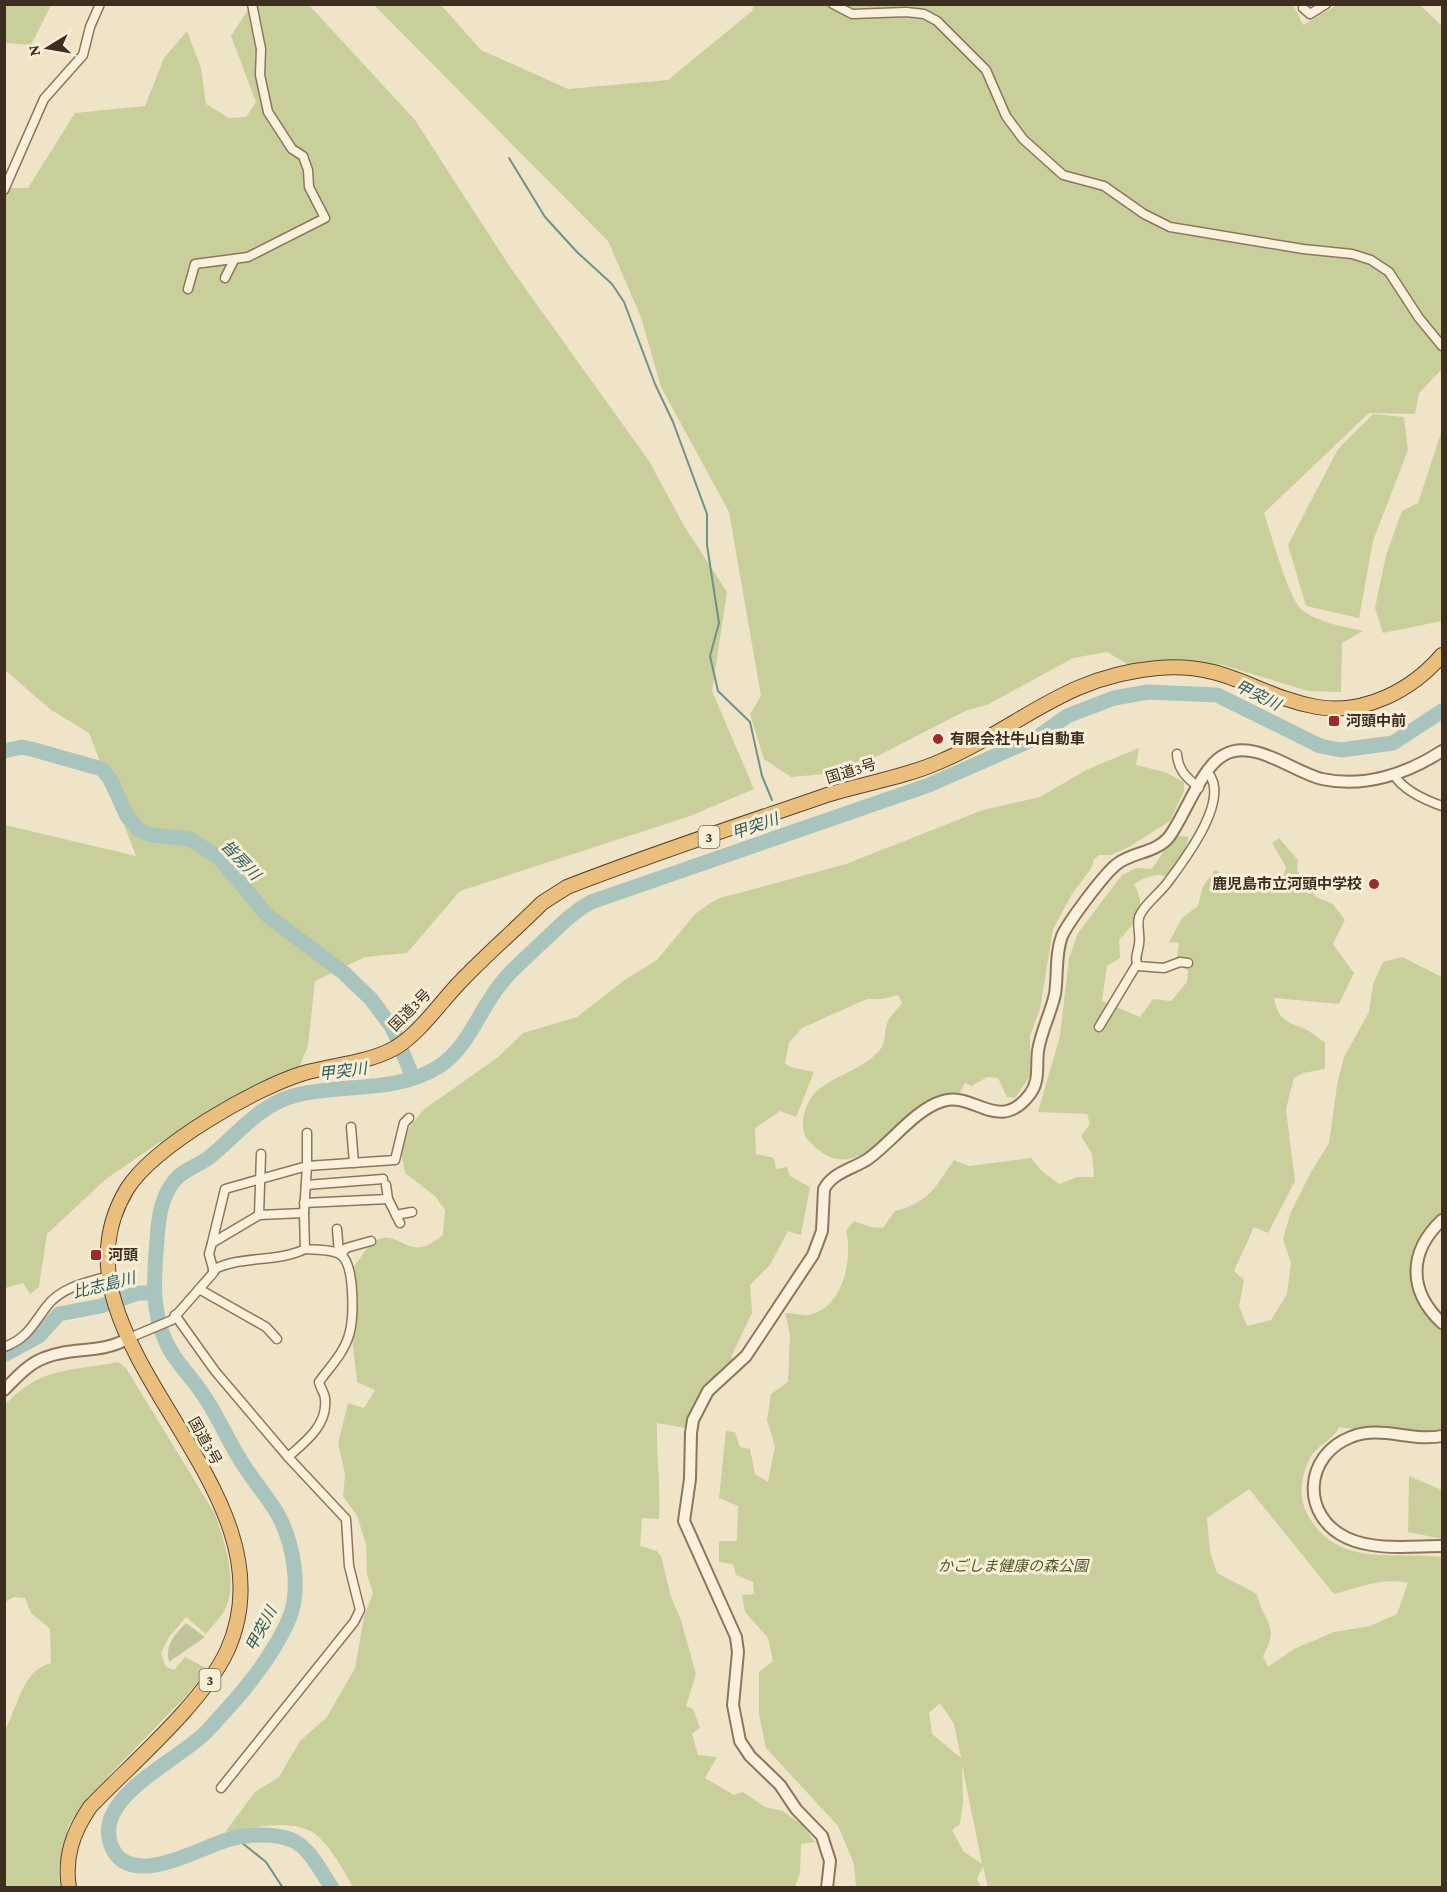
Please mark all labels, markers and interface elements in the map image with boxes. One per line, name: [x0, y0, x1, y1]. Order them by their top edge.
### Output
north arrow: [18, 18, 78, 78]
text: N: [24, 44, 43, 58]
water label: 甲突川: [1233, 677, 1285, 714]
place label: 河頭中前: [1346, 712, 1406, 729]
marker: 河頭中前: [1327, 714, 1341, 728]
place label: 有限会社牛山自動車: [950, 730, 1085, 747]
marker: 有限会社牛山自動車: [931, 732, 945, 746]
street label: 国道3号: [824, 756, 878, 786]
water label: 甲突川: [730, 810, 782, 842]
road number: 3: [698, 826, 720, 848]
water label: 皆房川: [218, 837, 265, 885]
place label: 鹿児島市立河頭中学校: [1212, 875, 1362, 892]
marker: 鹿児島市立河頭中学校: [1367, 877, 1381, 891]
street label: 国道3号: [386, 986, 434, 1034]
water label: 甲突川: [318, 1059, 370, 1082]
place label: 河頭: [108, 1247, 138, 1263]
marker: 河頭: [89, 1248, 103, 1262]
water label: 比志島川: [71, 1269, 139, 1301]
street label: 国道3号: [185, 1414, 225, 1468]
park label: かごしま健康の森公園: [938, 1558, 1090, 1574]
water label: 甲突川: [242, 1602, 281, 1654]
road number: 3: [200, 1669, 220, 1691]

